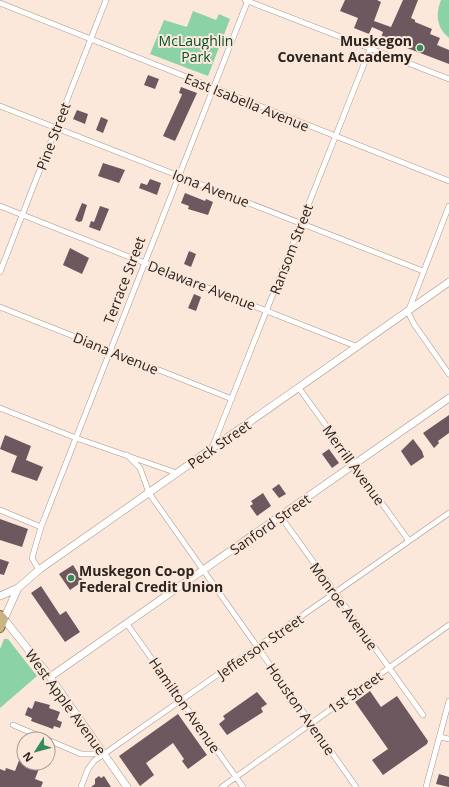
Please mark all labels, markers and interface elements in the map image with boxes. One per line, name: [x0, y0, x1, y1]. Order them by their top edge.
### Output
park label: McLaughlin Park: [159, 31, 233, 66]
place label: Muskegon Covenant Academy: [277, 31, 412, 66]
marker: Muskegon Covenant Academy: [415, 43, 425, 53]
street label: East Isabella Avenue: [182, 68, 312, 136]
street label: Pine Street: [31, 99, 75, 173]
street label: Iona Avenue: [170, 165, 252, 211]
street label: Ransom Street: [265, 201, 317, 297]
street label: Terrace Street: [99, 234, 149, 326]
street label: Delaware Avenue: [145, 256, 259, 314]
street label: Diana Avenue: [71, 327, 162, 379]
street label: Peck Street: [184, 415, 254, 473]
street label: Merrill Avenue: [318, 421, 390, 509]
street label: Sanford Street: [226, 489, 314, 559]
street label: Monroe Avenue: [306, 558, 382, 654]
place label: Muskegon Co-op Federal Credit Union: [79, 561, 223, 596]
marker: Muskegon Co-op Federal Credit Union: [66, 573, 76, 583]
street label: Jefferson Street: [212, 609, 307, 684]
street label: West Apple Avenue: [21, 646, 111, 759]
street label: Hamilton Avenue: [145, 653, 225, 757]
street label: Houston Avenue: [262, 659, 340, 759]
street label: 1st Street: [324, 666, 386, 718]
north arrow: [16, 731, 56, 771]
text: N: [19, 749, 36, 765]

